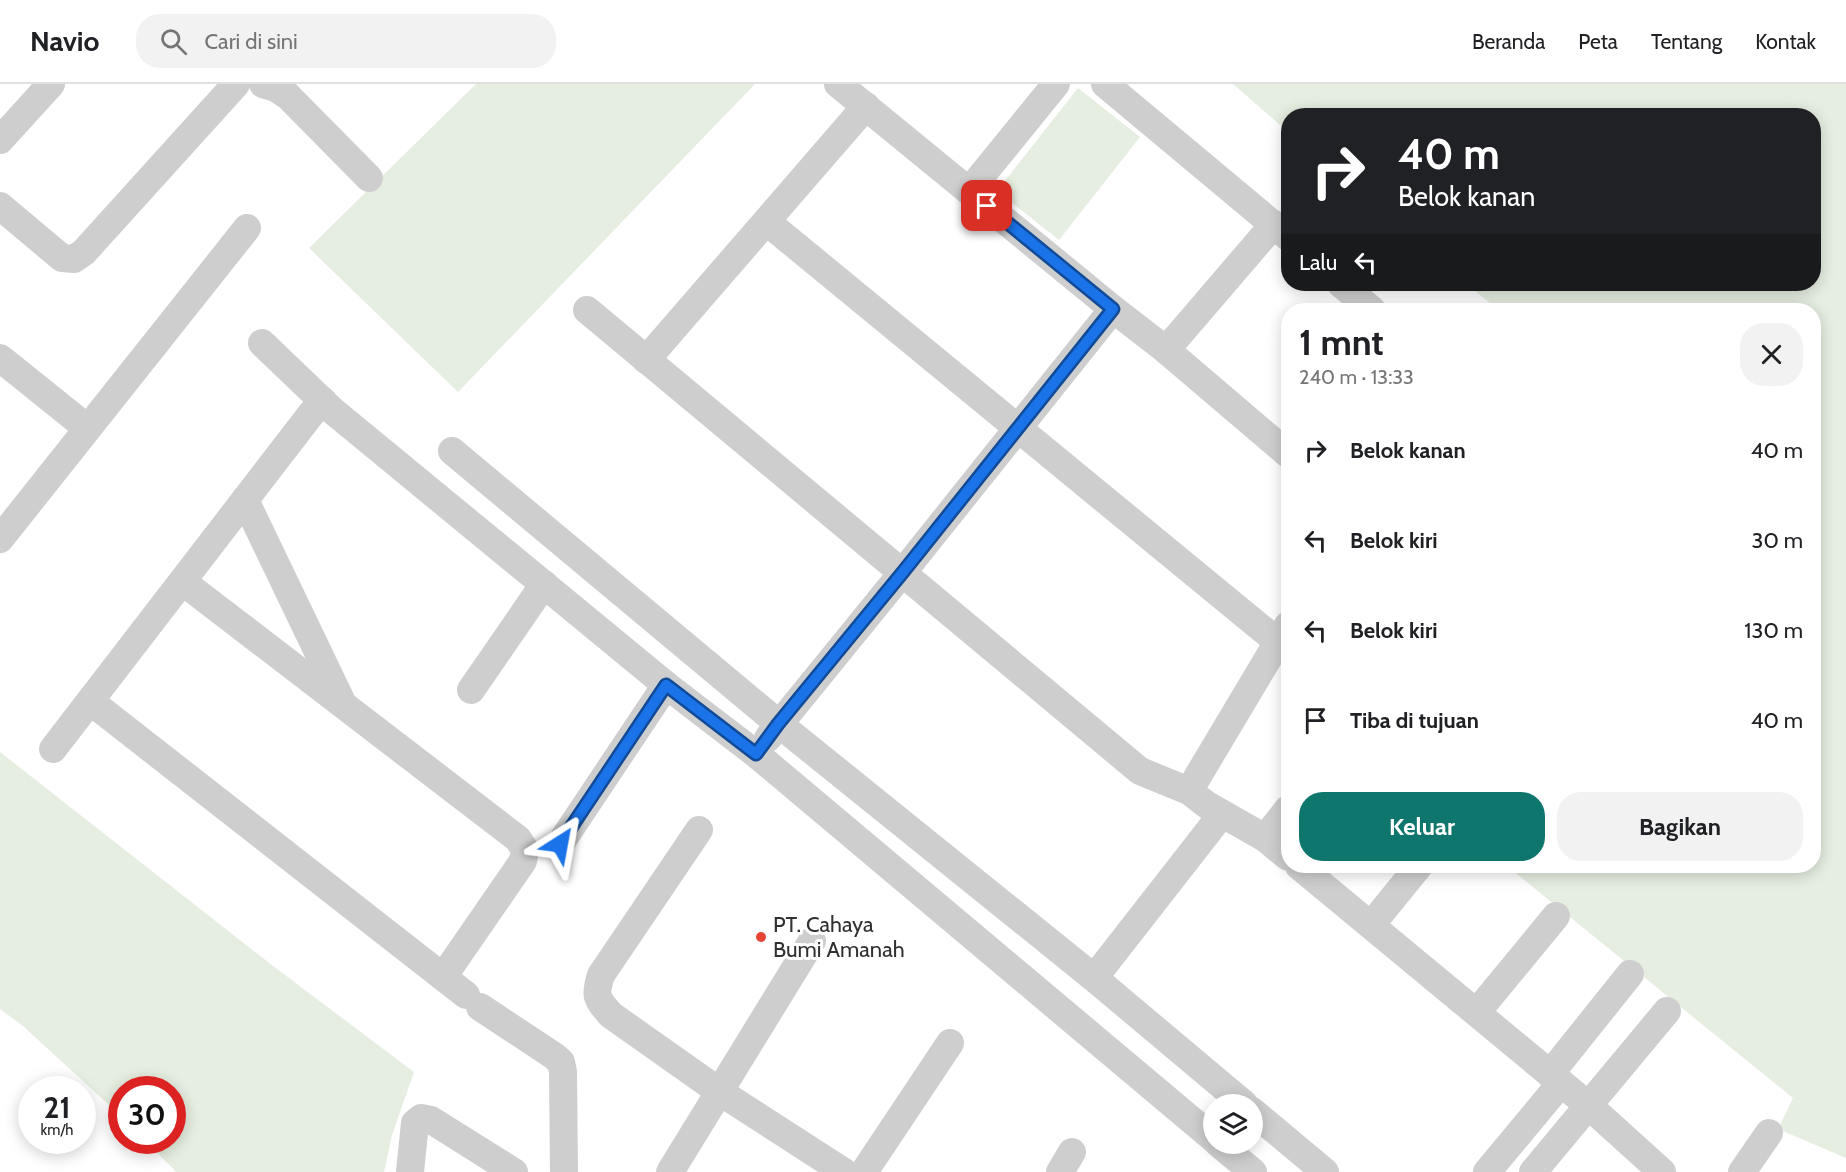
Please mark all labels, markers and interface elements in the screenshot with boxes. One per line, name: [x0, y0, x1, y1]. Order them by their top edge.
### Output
search box: [136, 14, 556, 68]
text: Navio: [30, 24, 100, 58]
icon: search: [157, 25, 190, 58]
text: Cari di sini: [205, 28, 298, 55]
text: Beranda: [1472, 29, 1545, 54]
text: Peta: [1578, 29, 1618, 54]
text: Tentang: [1651, 29, 1722, 54]
text: Kontak: [1755, 29, 1816, 54]
text: 40 m: [1398, 128, 1500, 180]
icon: right: [1299, 132, 1377, 210]
pin: [961, 180, 1012, 231]
text: Belok kanan: [1398, 180, 1535, 213]
icon: arrive: [970, 189, 1003, 222]
icon: left: [1349, 246, 1382, 279]
text: Lalu: [1299, 249, 1337, 276]
text: 1 mnt: [1299, 320, 1384, 364]
button: close: [1740, 323, 1803, 386]
text: 240 m · 13:33: [1299, 365, 1414, 389]
icon: right: [1299, 434, 1332, 467]
text: Belok kanan: [1350, 437, 1466, 464]
text: 40 m: [1751, 437, 1803, 464]
icon: left: [1299, 524, 1332, 557]
text: Belok kiri: [1350, 527, 1437, 554]
text: 30 m: [1751, 527, 1803, 554]
icon: left: [1299, 614, 1332, 647]
text: Belok kiri: [1350, 617, 1437, 644]
text: 130 m: [1744, 617, 1803, 644]
icon: arrive: [1299, 704, 1332, 737]
text: Tiba di tujuan: [1350, 707, 1479, 734]
text: 40 m: [1751, 707, 1803, 734]
button: Keluar: [1299, 792, 1545, 861]
button: Bagikan: [1557, 792, 1803, 861]
position arrow: [528, 812, 592, 876]
place label: PT. Cahaya Bumi Amanah: [773, 911, 905, 963]
marker: PT. Cahaya Bumi Amanah: [754, 930, 768, 944]
speed limit sign: 30: [108, 1076, 186, 1154]
text: 21: [44, 1089, 70, 1126]
map controls: [1203, 1094, 1263, 1154]
button: layers: [1203, 1094, 1263, 1154]
text: km/h: [41, 1121, 73, 1139]

